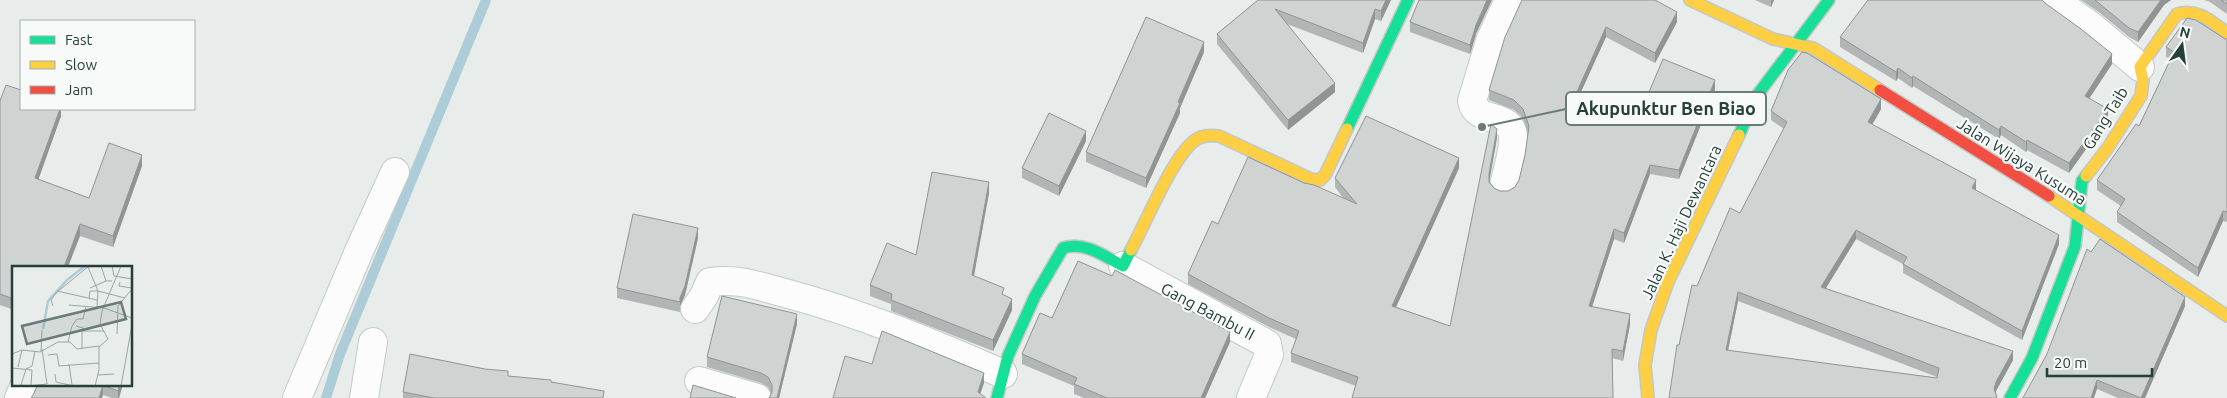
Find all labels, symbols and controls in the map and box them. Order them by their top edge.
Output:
legend [20,20,195,110]
north arrow [2157,20,2207,70]
text: N [2178,23,2192,41]
text: Fast [65,31,93,48]
text: Slow [65,56,98,73]
text: Jam [65,81,93,98]
street label: Gang Taib [2079,83,2131,153]
callout: Akupunktur Ben Biao [1566,92,1766,125]
text: Akupunktur Ben Biao [1576,98,1756,118]
street label: Jalan Wijaya Kusuma [1954,114,2090,208]
street label: Jalan K. Haji Dewantara [1637,142,1725,302]
inset map [12,266,132,386]
street label: Gang Bambu II [1158,279,1258,343]
scale bar [2047,346,2152,378]
text: 20 m [2054,354,2087,371]

